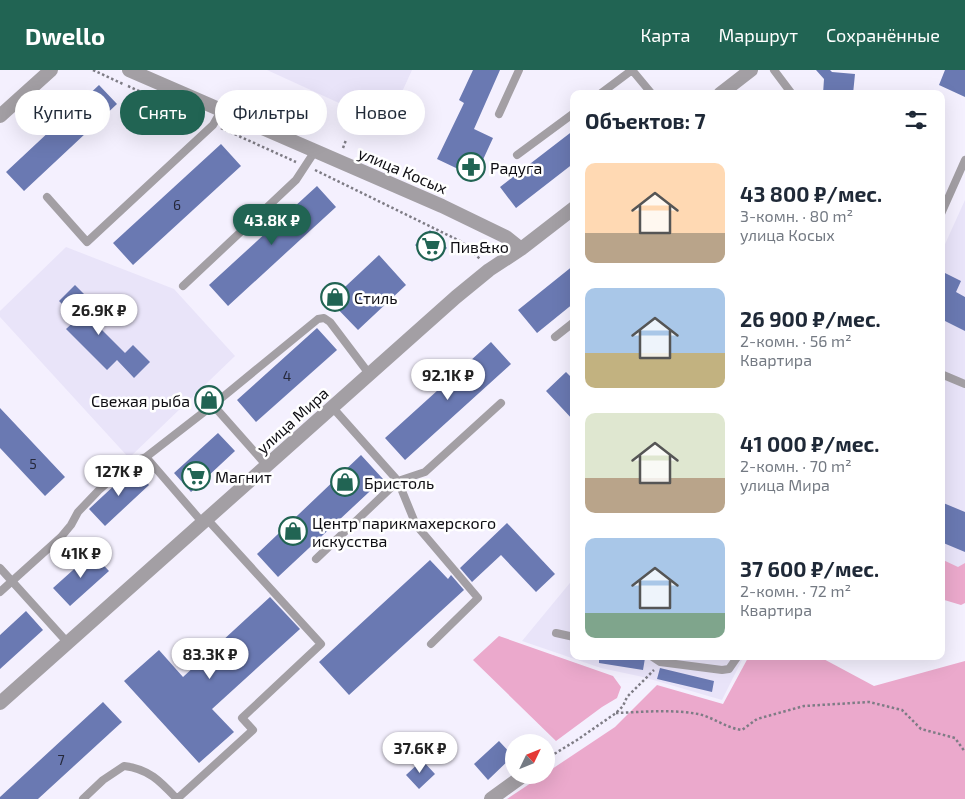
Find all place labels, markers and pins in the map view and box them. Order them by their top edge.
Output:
pharmacy icon: Радуга [456,152,486,182]
place label: Радуга [490,158,542,178]
pin: 43.8K ₽ [226,204,318,246]
supermarket icon: Пив&ко [416,231,446,261]
place label: Пив&ко [450,237,509,256]
shop icon: Стиль [320,282,350,312]
place label: Стиль [354,288,398,307]
pin: 26.9K ₽ [53,294,145,336]
pin: 92.1K ₽ [402,358,494,401]
shop icon: Свежая рыба [194,385,224,415]
place label: Свежая рыба [91,391,190,410]
pin: 127K ₽ [78,454,160,497]
supermarket icon: Магнит [181,461,211,491]
place label: Магнит [215,467,272,486]
shop icon: Бристоль [330,467,360,497]
place label: Бристоль [364,473,434,492]
place label: Центр парикмахерского искусства [312,513,496,551]
shop icon: Центр парикмахерского искусства [278,516,308,546]
pin: 41K ₽ [46,536,116,579]
pin: 83.3K ₽ [164,638,256,680]
pin: 37.6K ₽ [374,732,466,774]

